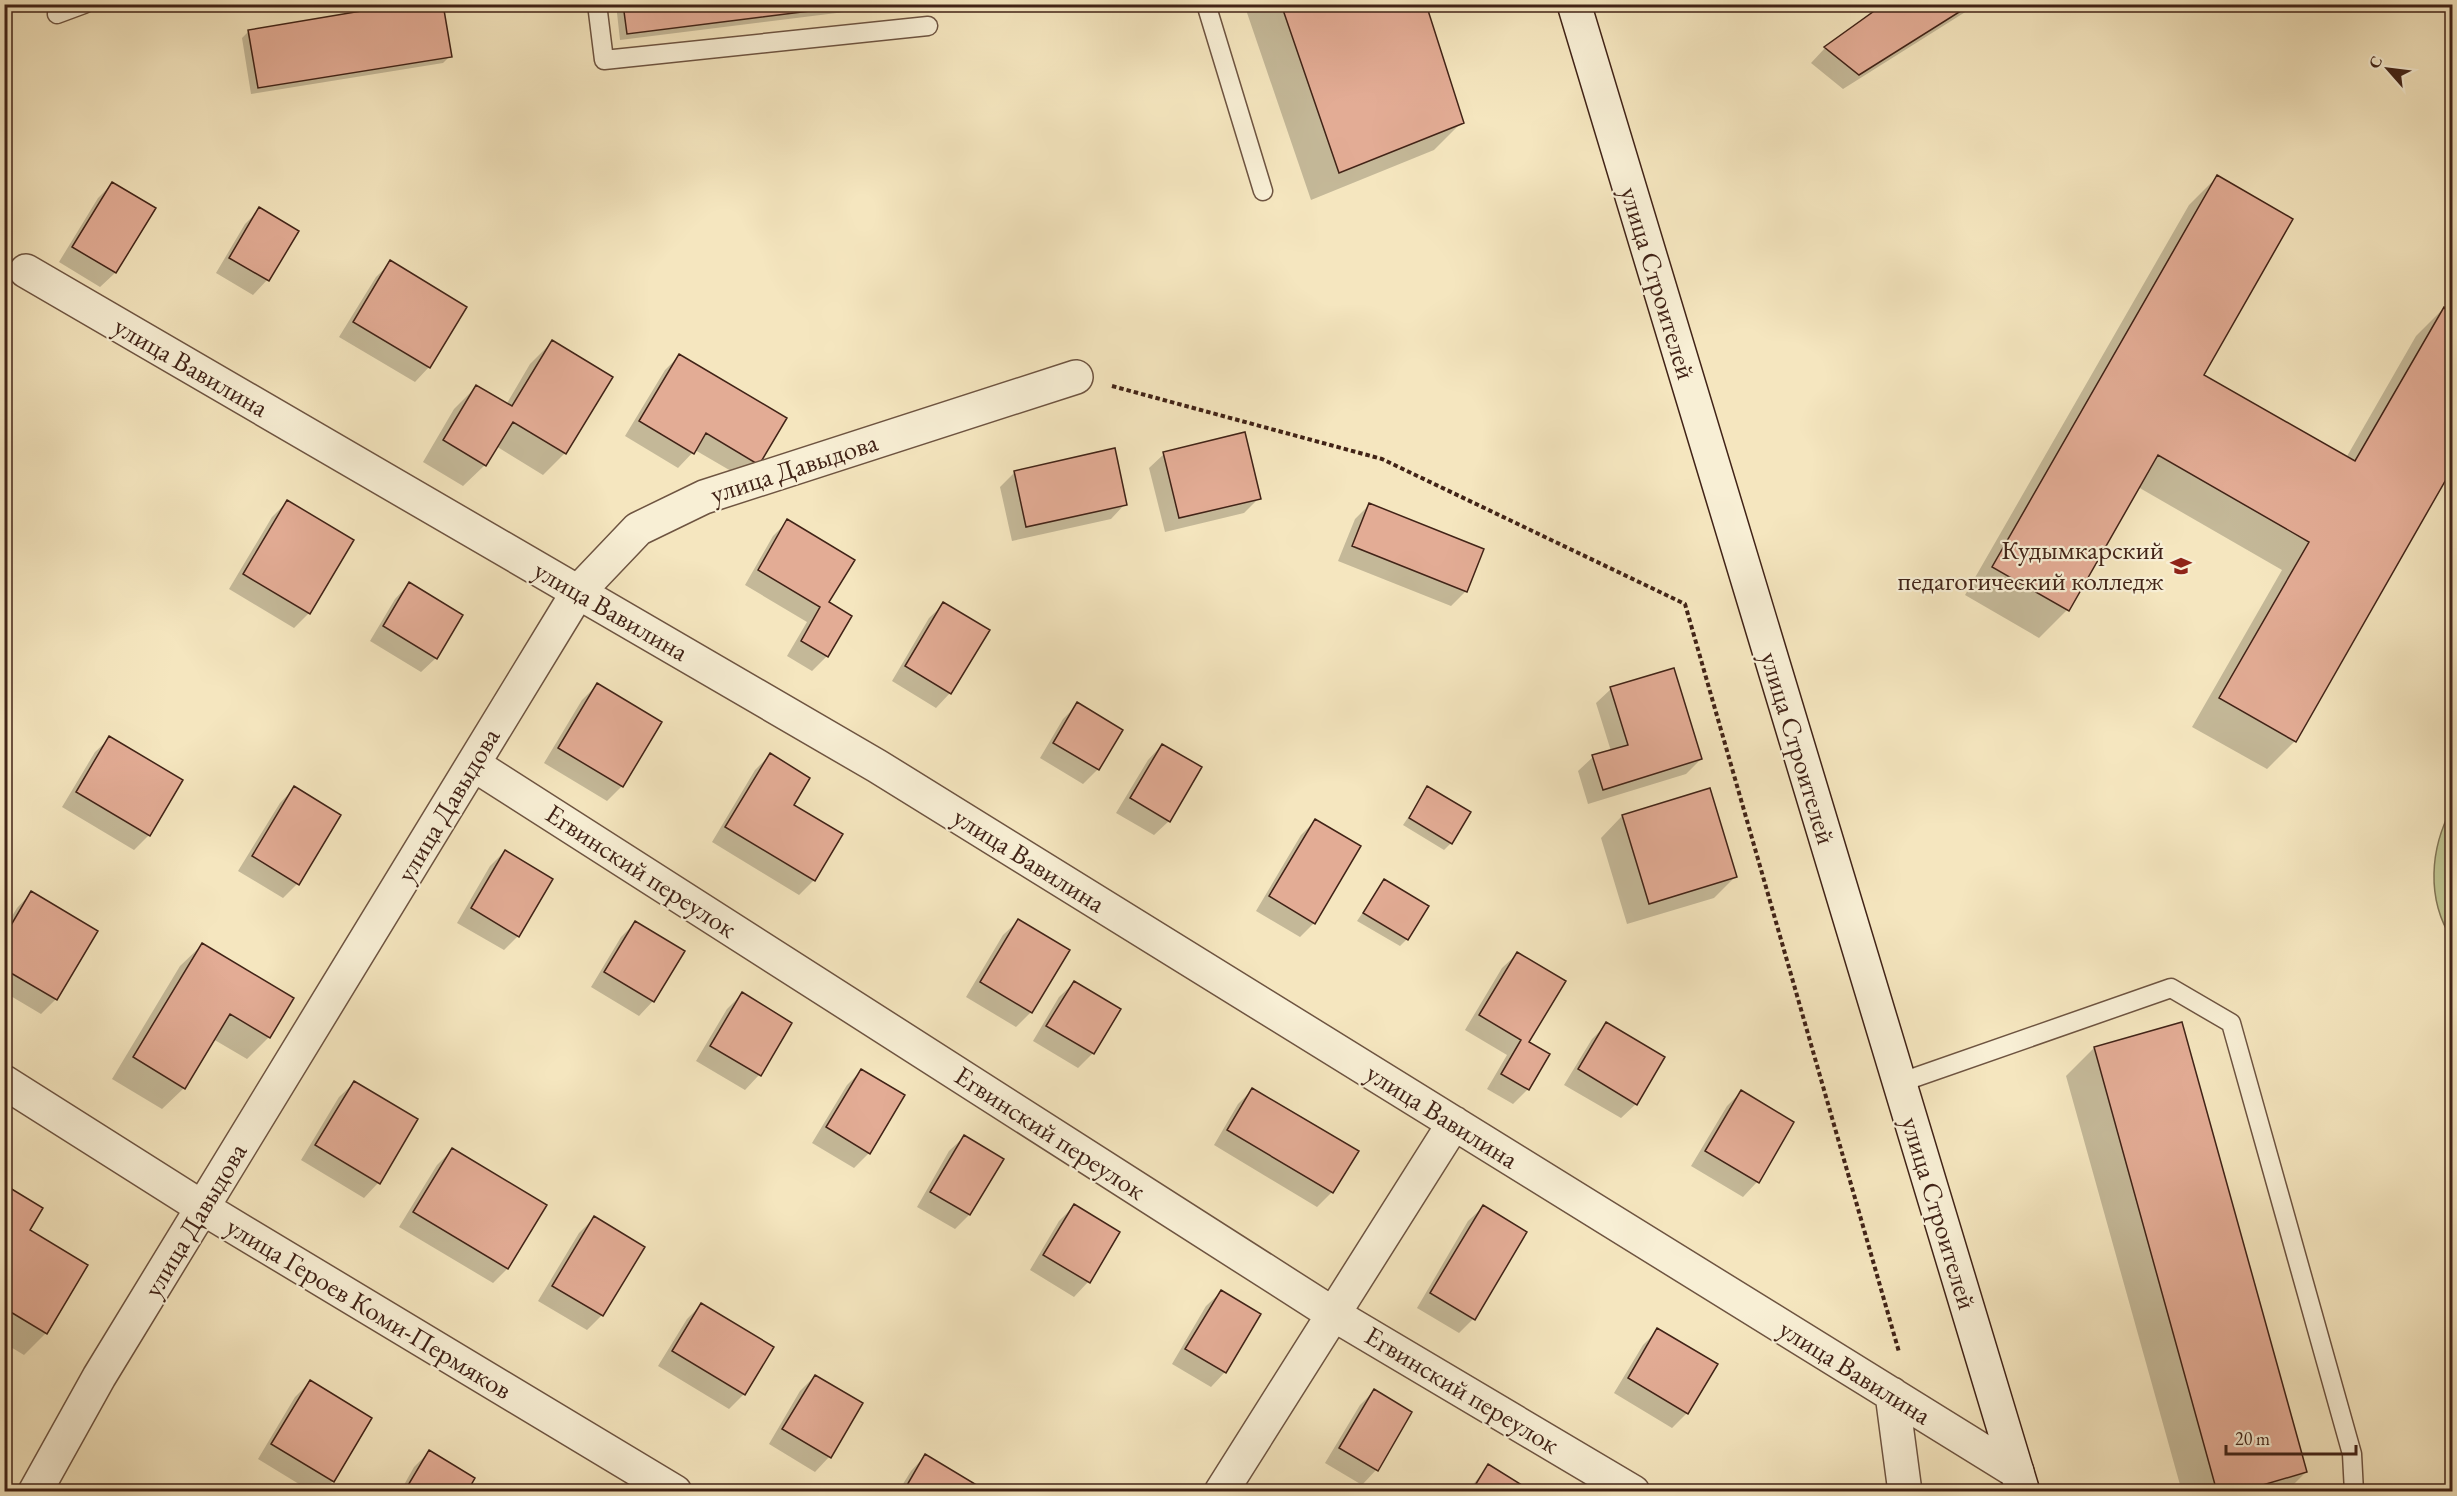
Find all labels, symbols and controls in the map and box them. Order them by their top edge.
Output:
north arrow [2358,39,2418,99]
text: С [2363,52,2387,72]
street label: улица Строителей [1613,182,1704,383]
street label: улица Вавилина [108,308,275,425]
street label: улица Давыдова [706,424,882,511]
place label: Кудымкарский педагогический колледж [1898,532,2164,598]
street label: улица Вавилина [528,552,695,669]
school or university icon: Кудымкарский педагогический колледж [2169,554,2193,578]
street label: улица Строителей [1753,647,1844,848]
street label: улица Давыдова [388,721,508,888]
street label: Егвинский переулок [539,796,744,945]
street label: улица Вавилина [947,799,1112,920]
street label: улица Вавилина [1360,1055,1525,1176]
street label: Егвинский переулок [948,1058,1153,1207]
street label: улица Строителей [1894,1112,1985,1313]
street label: улица Давыдова [135,1136,255,1303]
street label: улица Героев Коми-Пермяков [220,1208,518,1407]
street label: улица Вавилина [1773,1311,1938,1432]
street label: Егвинский переулок [1359,1318,1566,1462]
scale bar [2226,1418,2356,1456]
text: 20 m [2235,1427,2270,1450]

